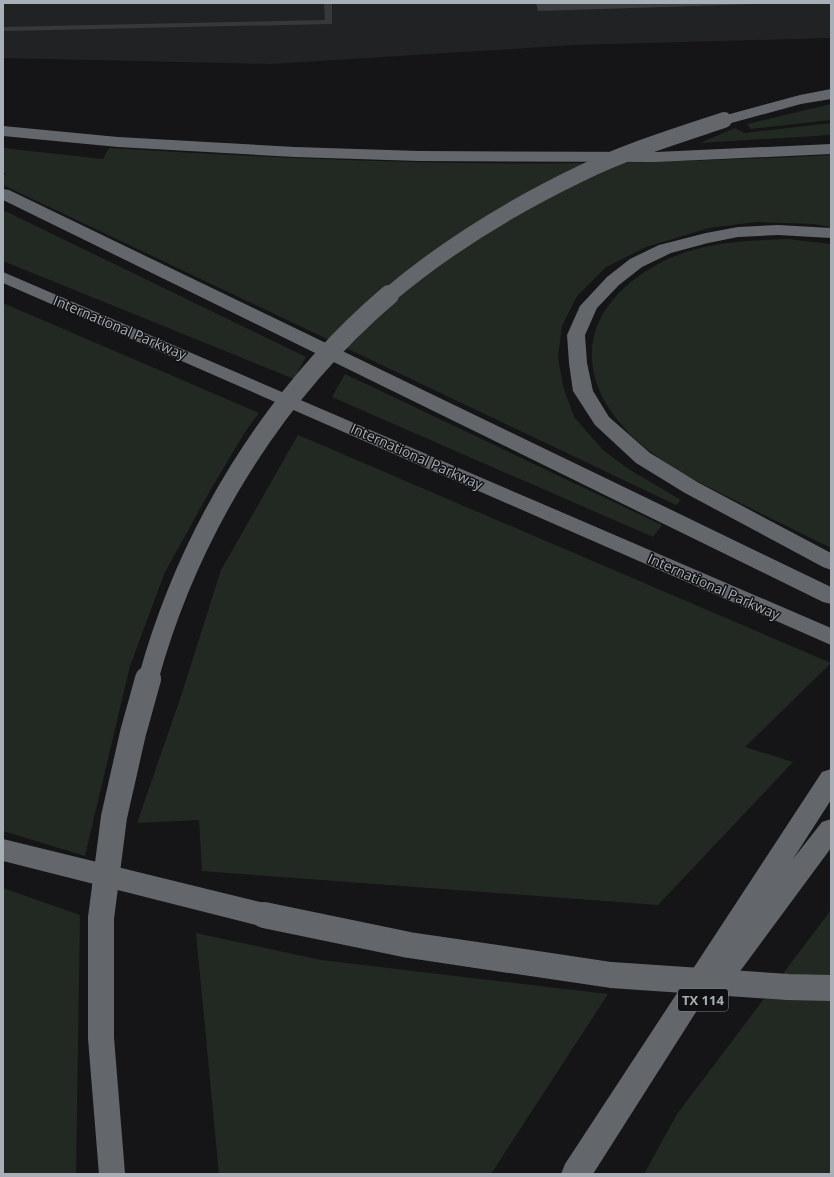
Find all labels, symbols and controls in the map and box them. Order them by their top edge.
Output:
street label: International Parkway [51,290,190,364]
street label: International Parkway [348,418,487,494]
street label: International Parkway [645,548,784,624]
road number: TX 114 [678,989,728,1011]

